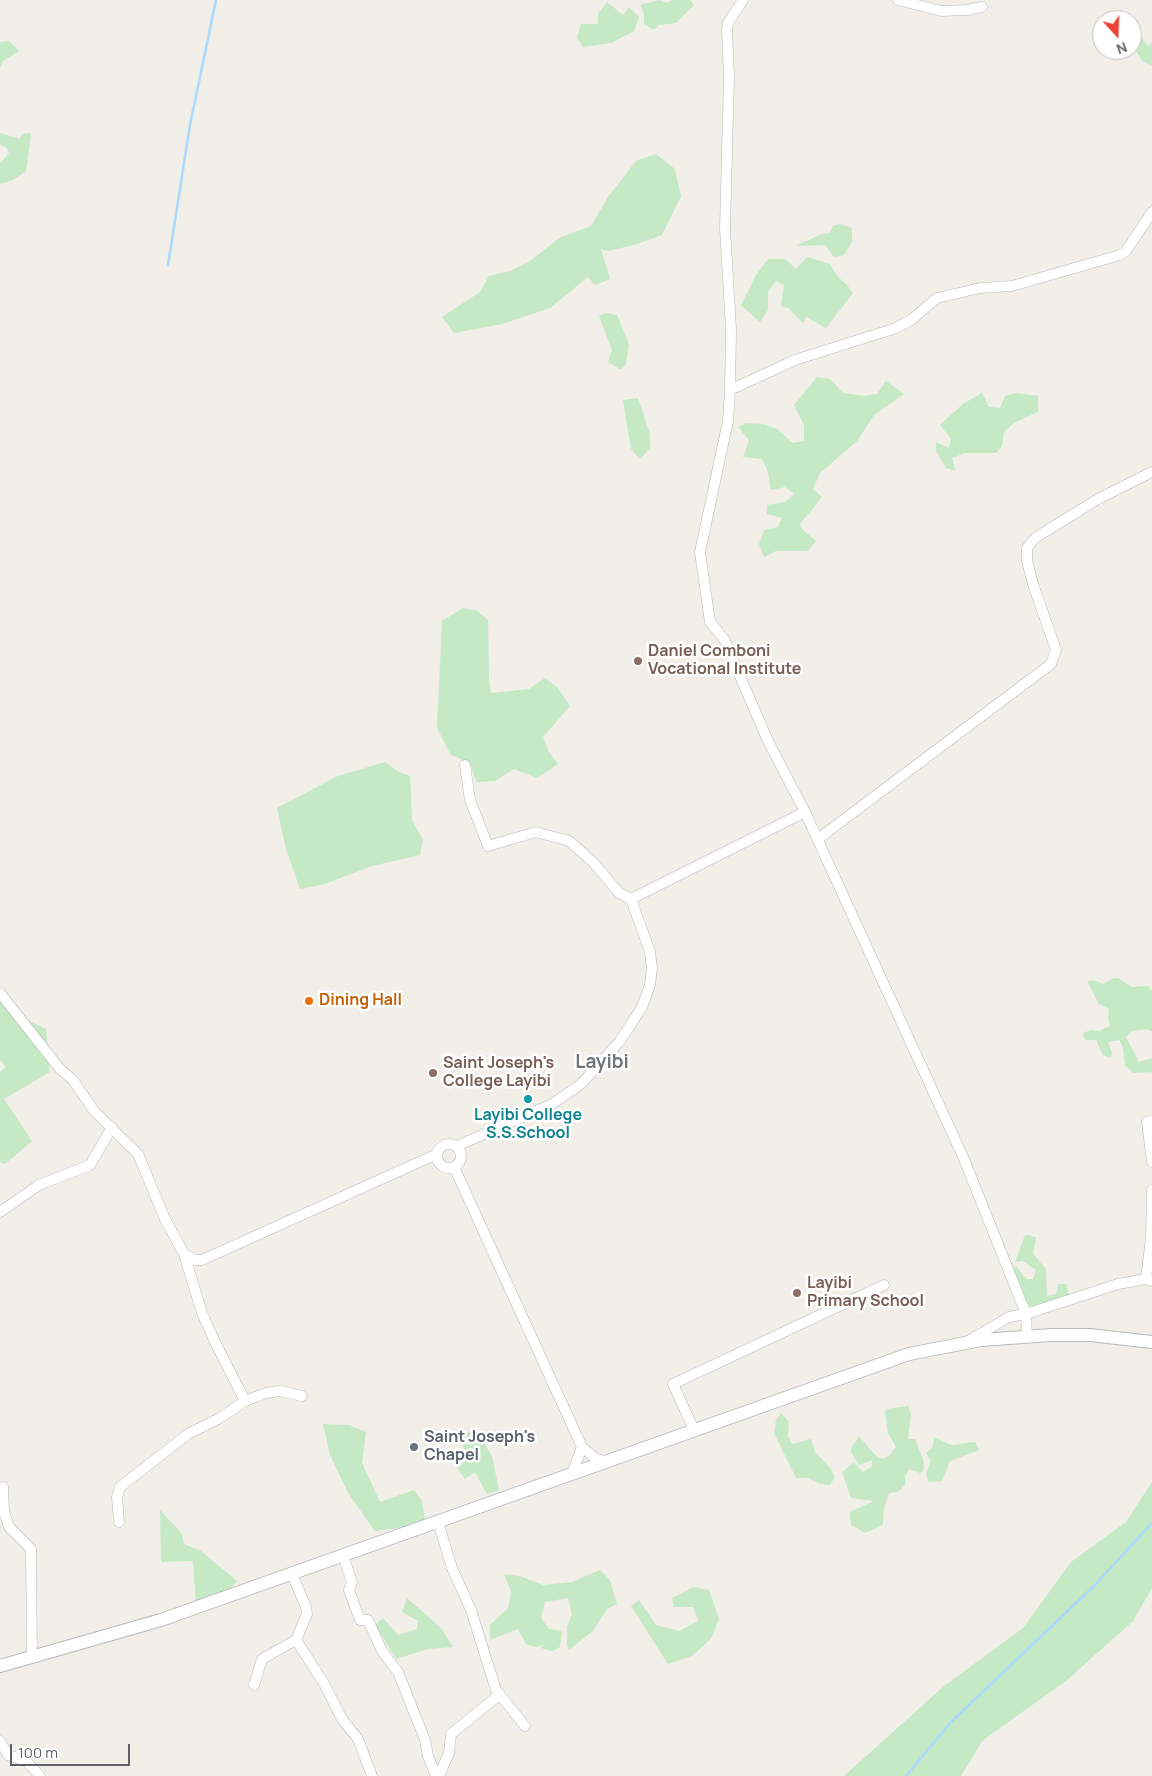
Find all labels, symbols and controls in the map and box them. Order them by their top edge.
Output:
north arrow [1092,10,1142,60]
text: N [1114,38,1130,59]
place label: Daniel Comboni Vocational Institute [648,642,801,680]
marker: Daniel Comboni Vocational Institute [632,655,644,667]
place label: Dining Hall [319,991,402,1011]
marker: Dining Hall [303,995,315,1007]
district label: Layibi [575,1052,629,1074]
place label: Saint Joseph's College Layibi [443,1054,554,1092]
marker: Saint Joseph's College Layibi [427,1067,439,1079]
marker: Layibi College S.S.School [522,1093,534,1105]
place label: Layibi College S.S.School [474,1106,582,1144]
place label: Layibi Primary School [807,1274,924,1312]
marker: Layibi Primary School [791,1287,803,1299]
place label: Saint Joseph's Chapel [424,1428,535,1466]
marker: Saint Joseph's Chapel [408,1441,420,1453]
scale bar [12,1734,132,1766]
text: 100 m [18,1742,58,1763]

